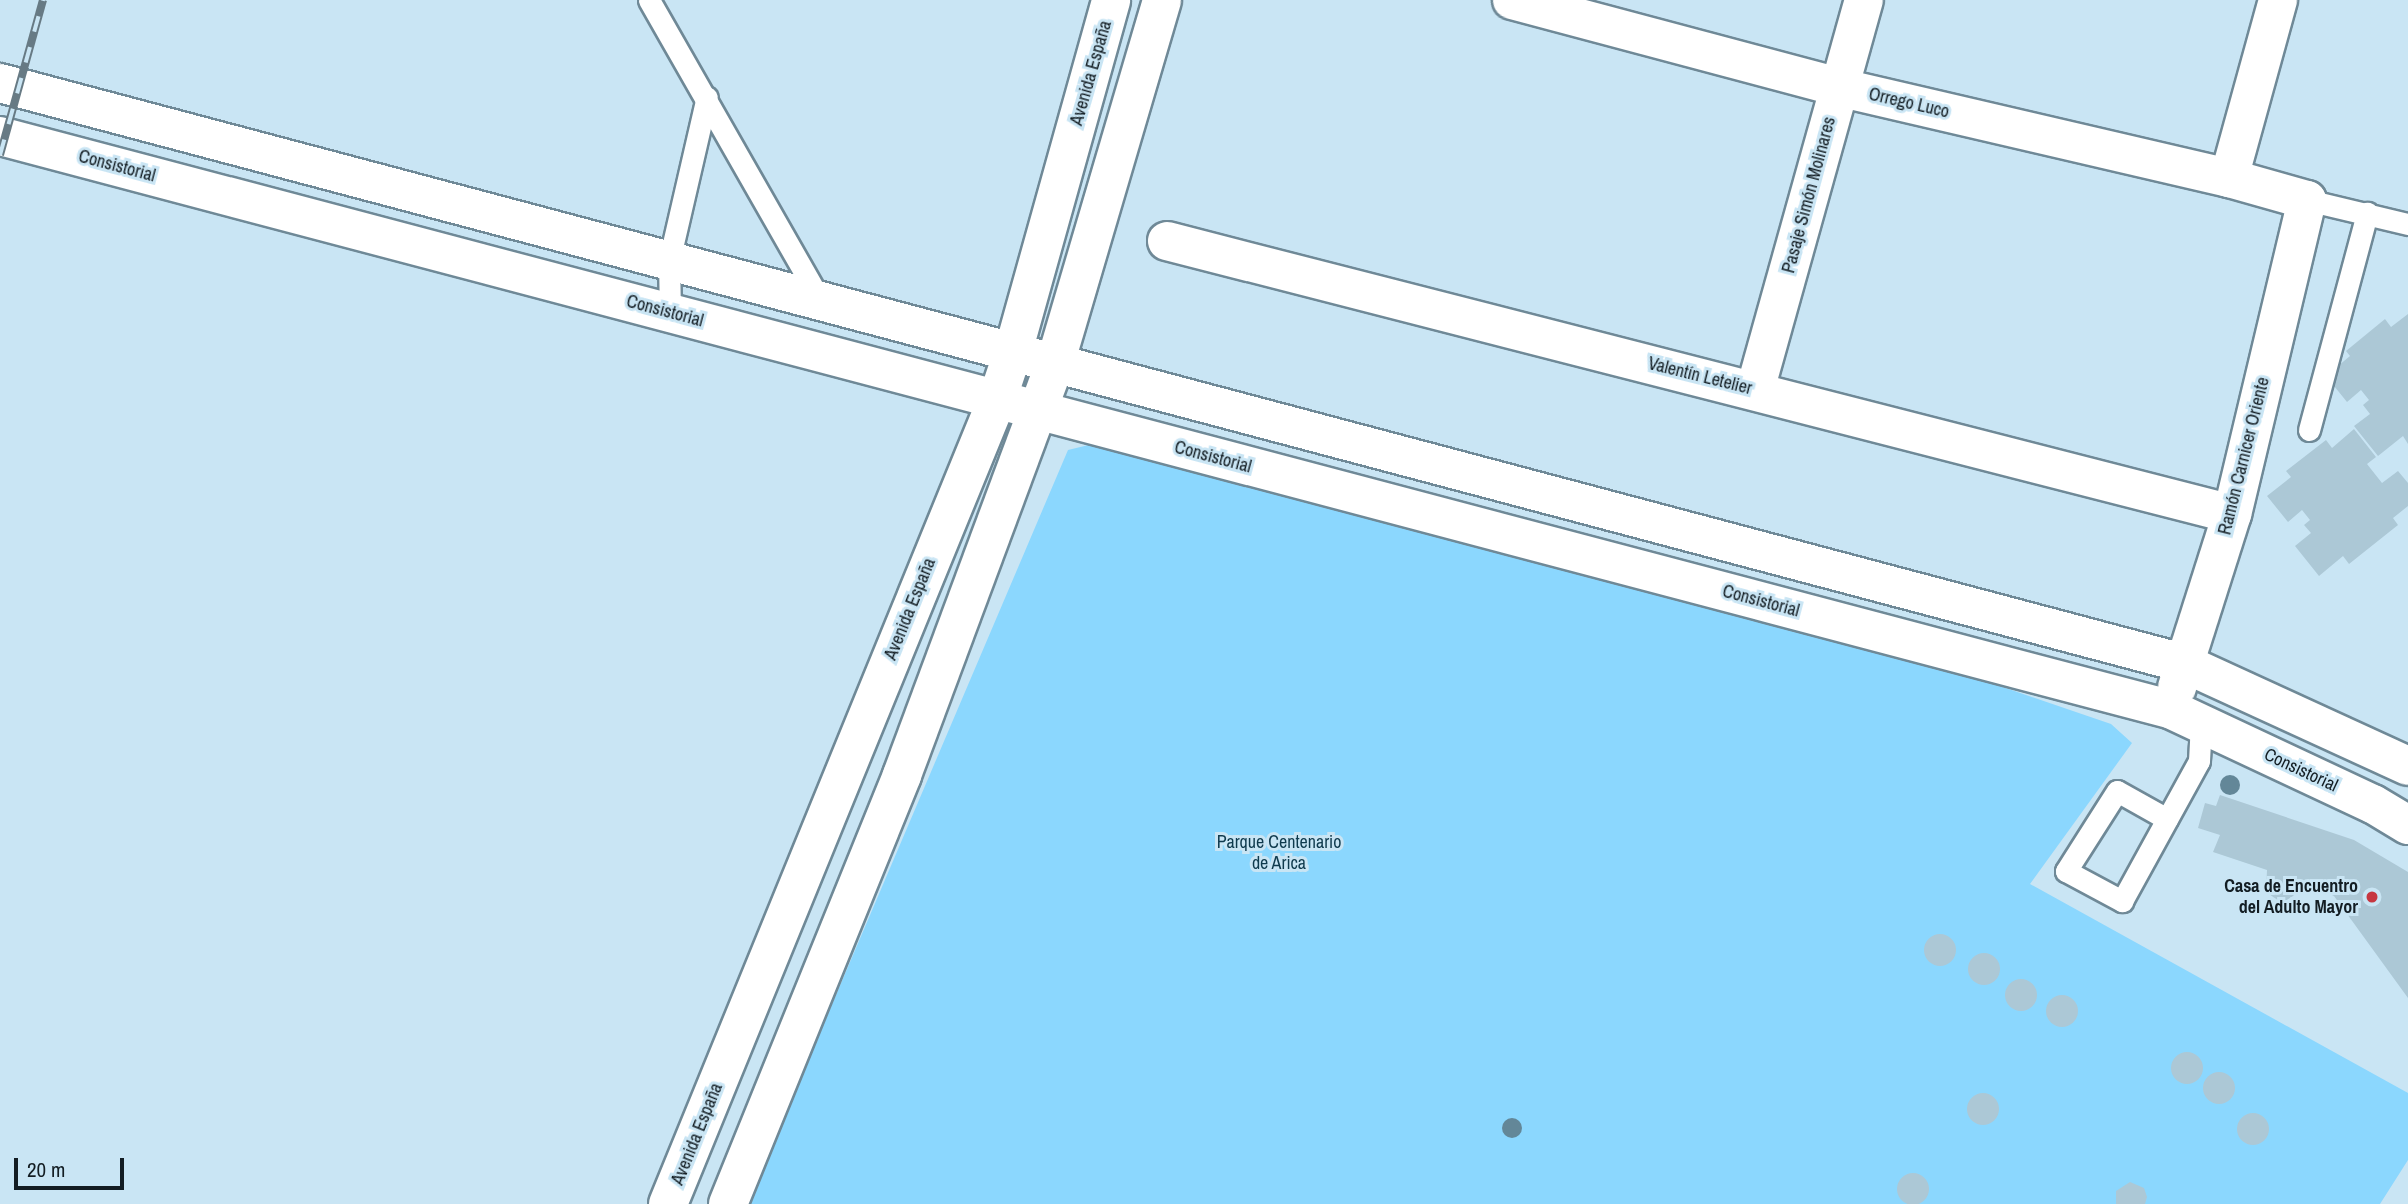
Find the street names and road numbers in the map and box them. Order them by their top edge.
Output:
street label: Avenida España [1066,18,1116,128]
street label: Orrego Luco [1867,83,1951,123]
street label: Pasaje Simón Molinares [1778,115,1840,275]
street label: Consistorial [76,145,158,187]
street label: Consistorial [624,290,706,332]
street label: Valentín Letelier [1646,353,1754,399]
street label: Ramón Carnicer Oriente [2214,375,2274,537]
street label: Consistorial [1172,436,1254,478]
street label: Avenida España [880,555,940,663]
street label: Consistorial [1720,580,1802,622]
street label: Consistorial [2261,744,2341,796]
street label: Avenida España [667,1080,727,1188]

